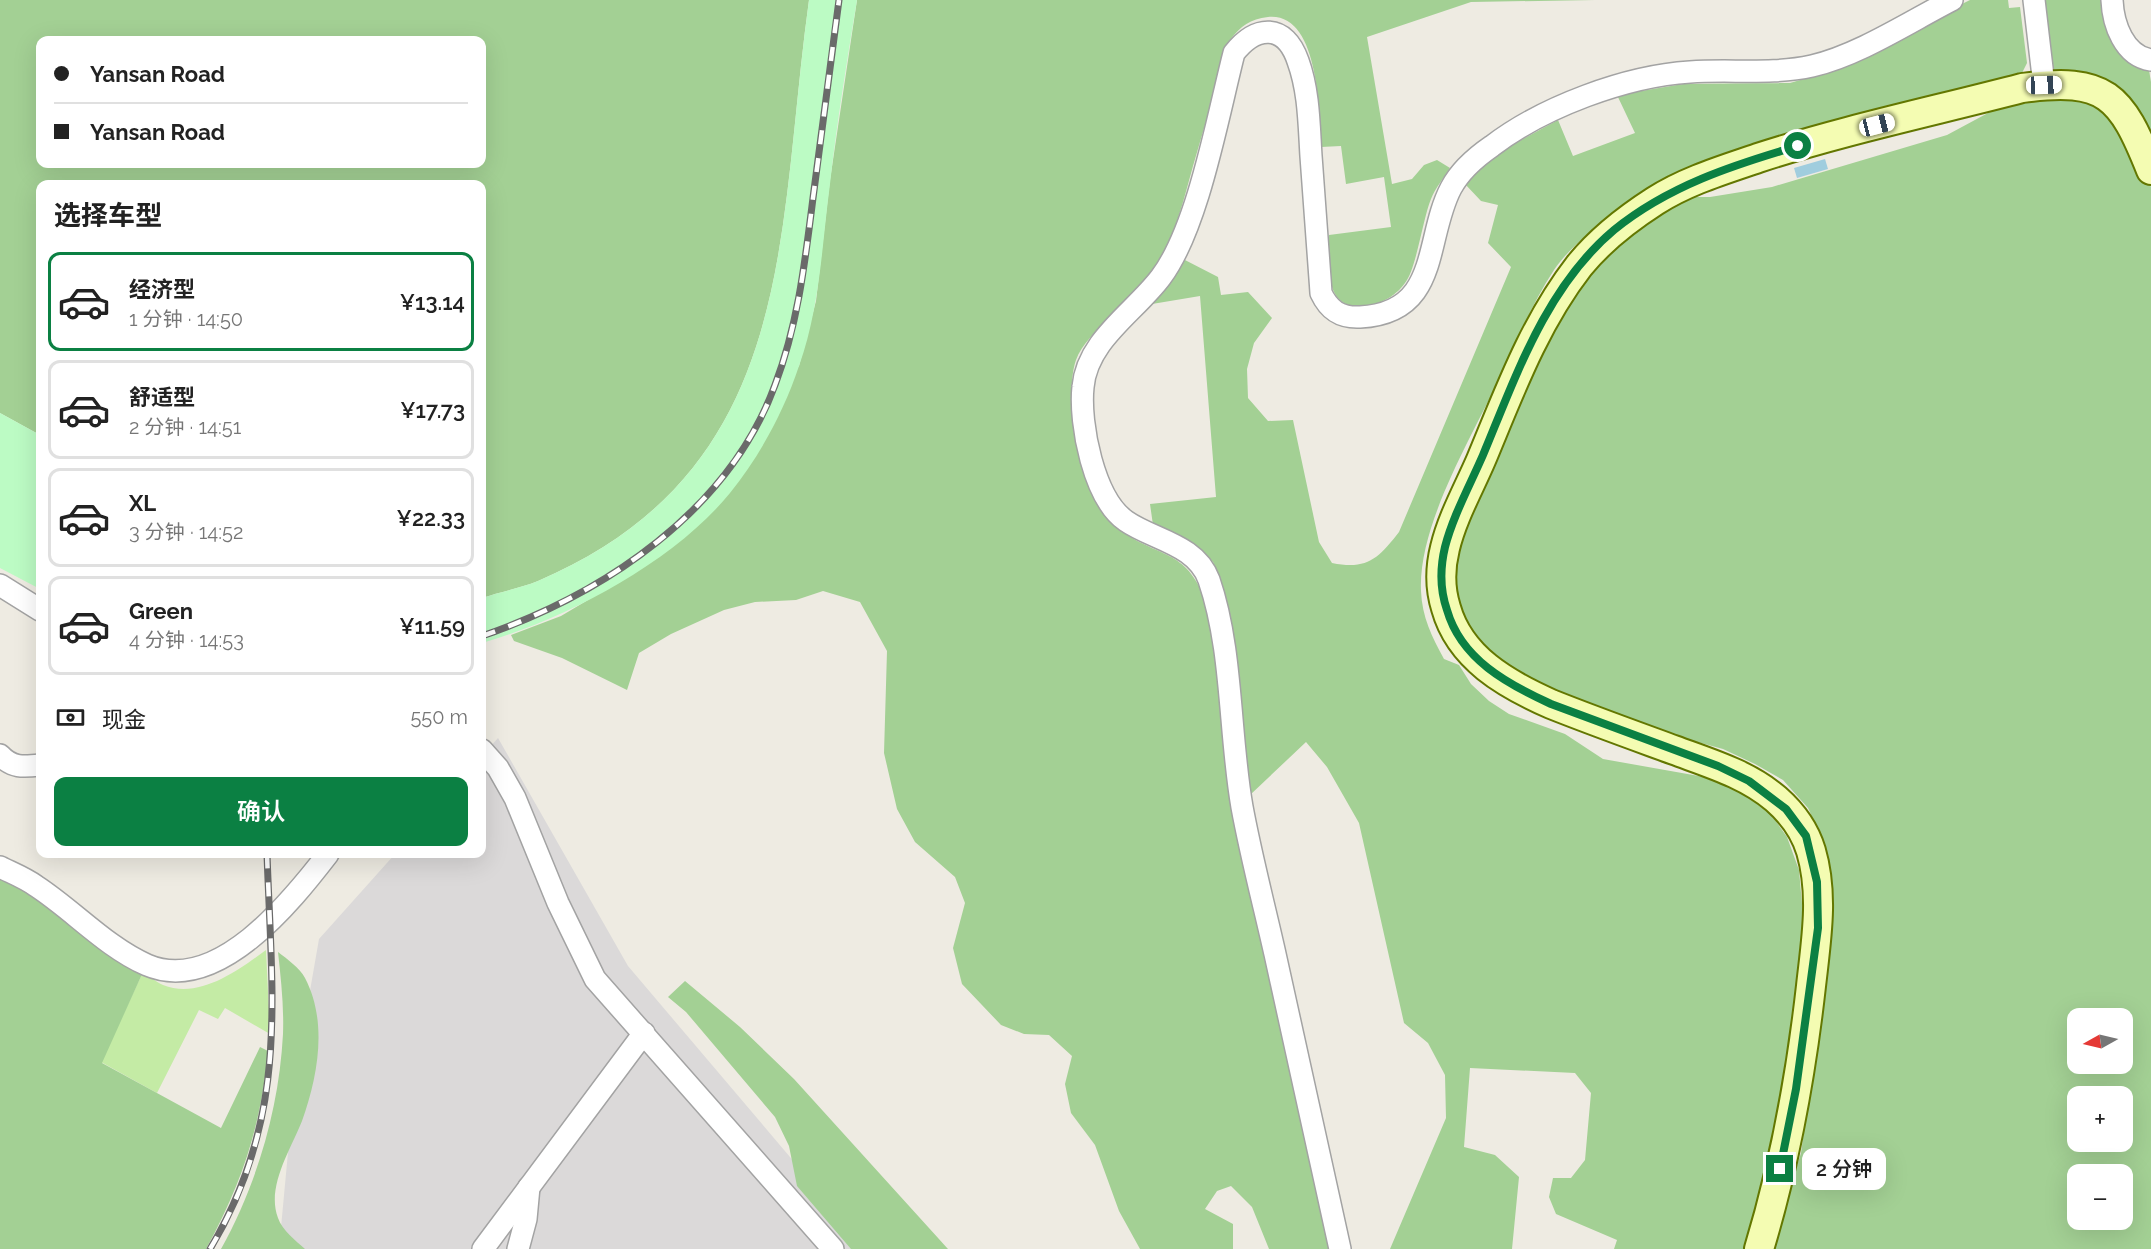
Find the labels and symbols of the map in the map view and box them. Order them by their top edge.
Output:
car [2026,75,2062,95]
car [1857,112,1897,138]
route start [1784,132,1811,159]
north arrow [2067,1008,2133,1074]
callout: 2 分钟 [1801,1148,1885,1190]
route end [1766,1155,1793,1182]

